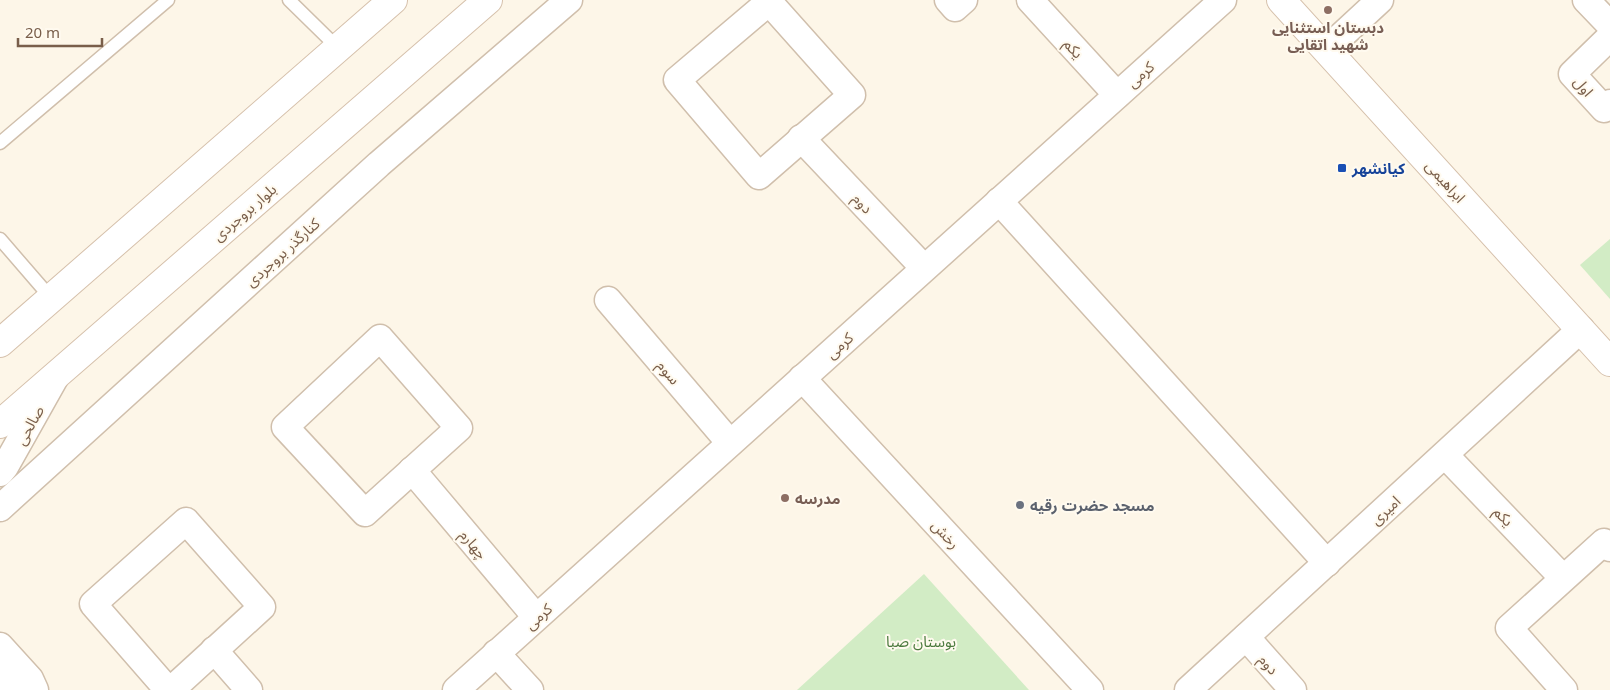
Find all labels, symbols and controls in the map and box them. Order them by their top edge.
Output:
marker: دبستان استثنایی شهید اتقایی [1322,4,1334,16]
scale bar [18,15,101,47]
place label: دبستان استثنایی شهید اتقایی [1272,17,1384,54]
text: 20 m [25,22,60,42]
street label: یکم [1058,34,1088,64]
street label: کرمی [1122,56,1159,92]
street label: اول [1570,72,1598,100]
street label: ابراهیمی [1422,155,1470,207]
place label: کیانشهر [1351,158,1405,178]
marker: کیانشهر [1336,162,1348,174]
street label: بلوار بروجردی [208,179,280,245]
street label: دوم [847,188,878,219]
street label: کنارگذر بروجردی [240,213,324,291]
street label: کرمی [821,327,858,363]
street label: سوم [651,356,685,390]
street label: صالحی [10,402,48,448]
place label: مدرسه [795,488,841,508]
street label: امیری [1366,491,1404,529]
marker: مدرسه [779,492,791,504]
place label: مسجد حضرت رقیه [1030,495,1155,515]
marker: مسجد حضرت رقیه [1014,499,1026,511]
street label: یکم [1488,502,1518,532]
street label: رخش [928,515,964,553]
street label: چهارم [454,525,492,564]
street label: کرمی [520,598,557,634]
park label: بوستان صبا [886,631,956,651]
street label: دوم [1253,649,1283,680]

